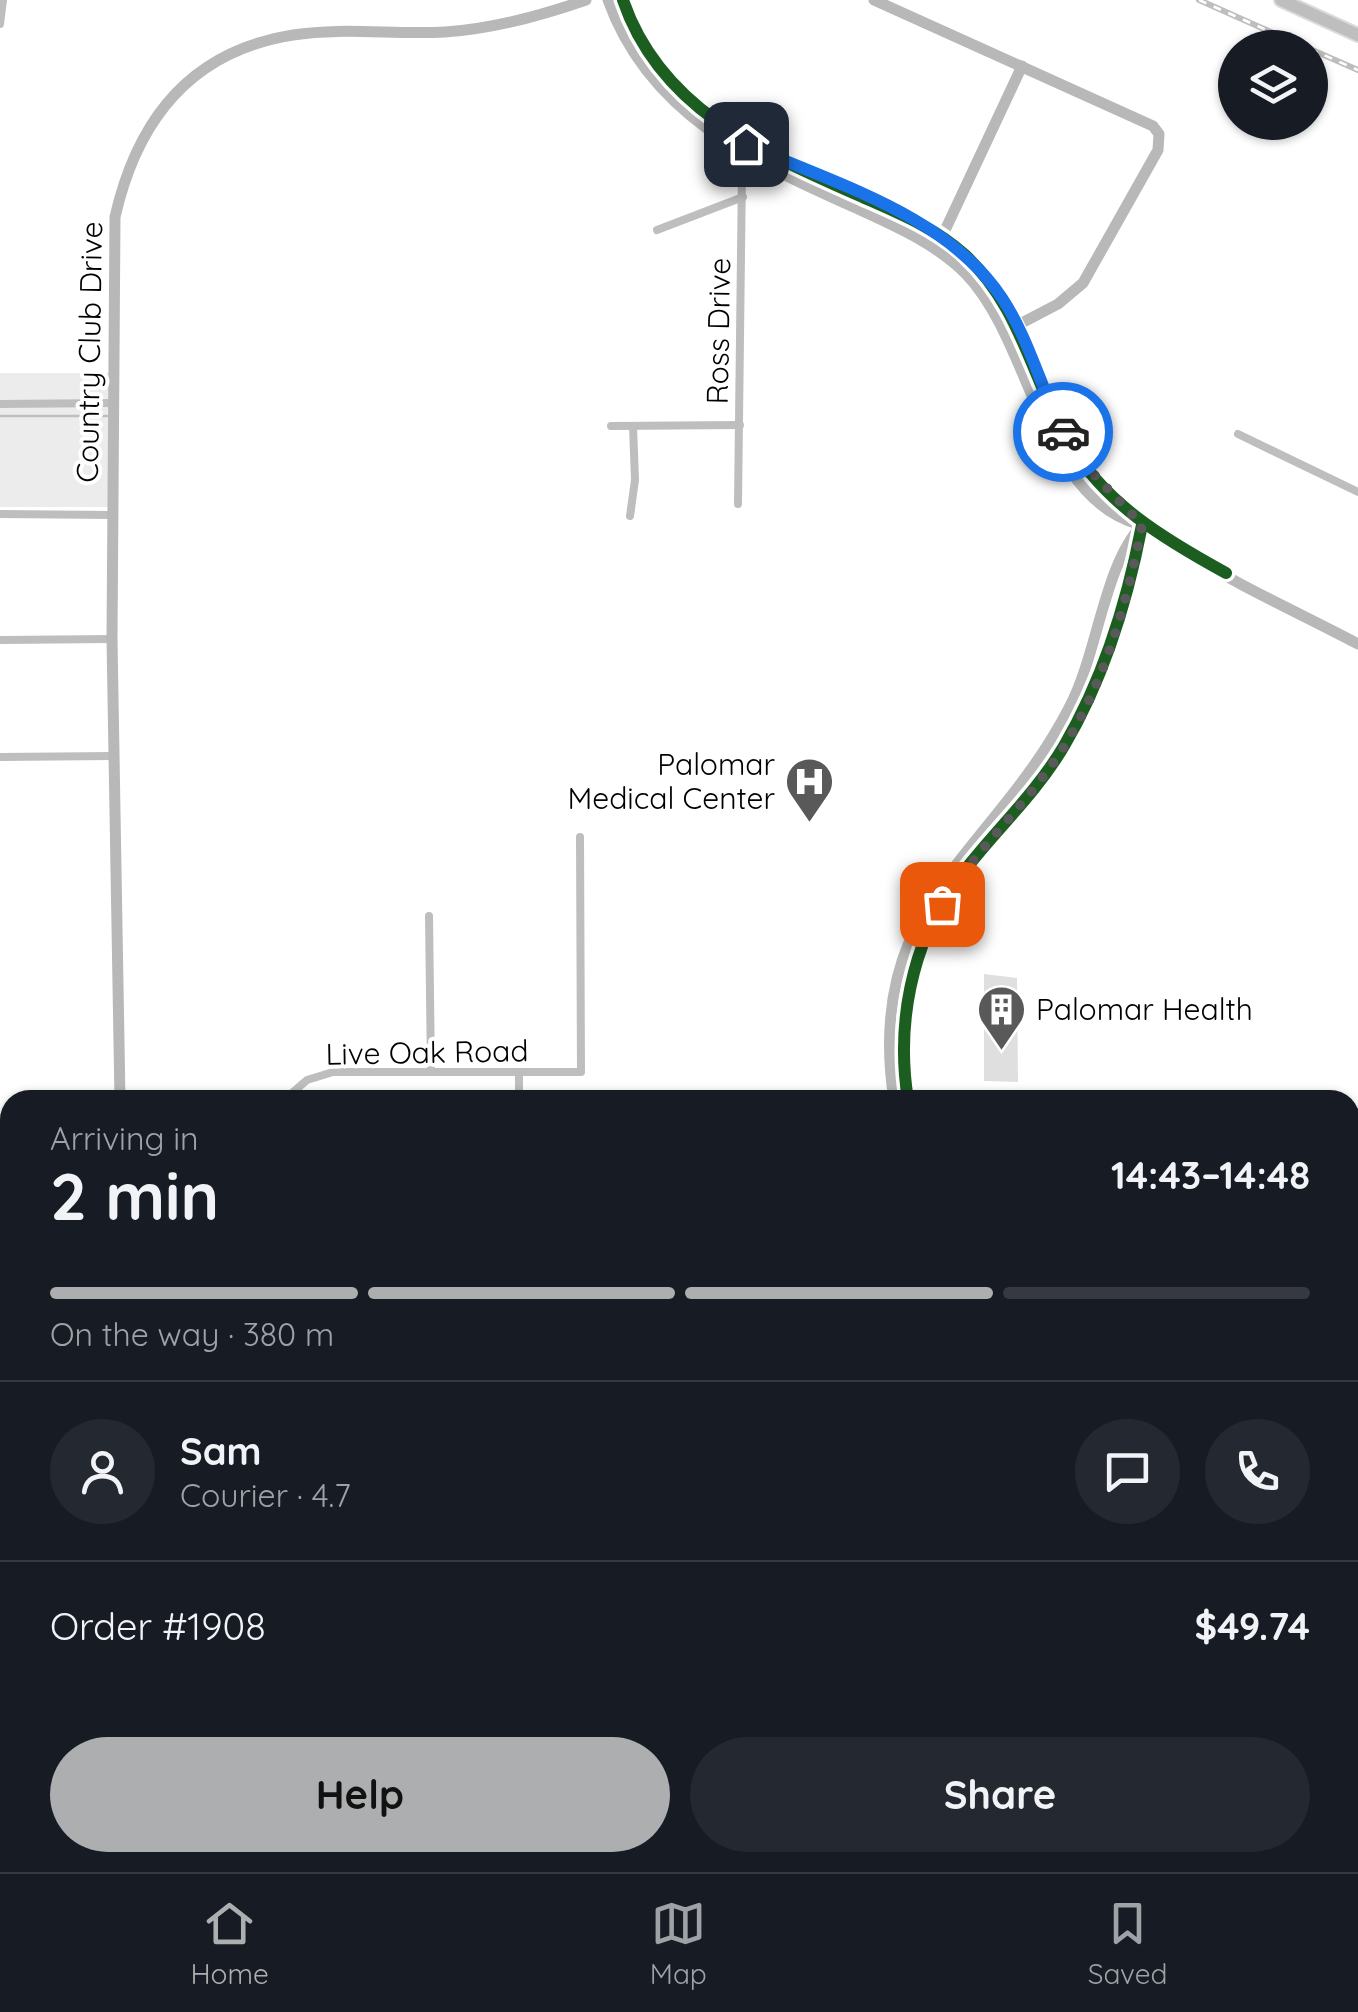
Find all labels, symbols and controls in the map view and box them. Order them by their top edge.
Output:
map controls [1218,30,1328,140]
button: layers [1218,30,1328,140]
pin [704,102,789,187]
icon: home [719,117,774,172]
street label: Country Club Drive [68,221,110,483]
street label: Ross Drive [698,257,738,405]
courier [1013,382,1113,482]
icon: car [1036,405,1091,460]
place label: Palomar Medical Center [567,745,775,817]
hospital icon: Palomar Medical Center [784,756,836,824]
pin [900,862,985,947]
icon: bag [915,877,970,932]
building icon: Palomar Health [975,984,1027,1052]
place label: Palomar Health [1036,990,1253,1028]
street label: Live Oak Road [325,1031,529,1073]
text: Arriving in [50,1118,199,1158]
text: 14:43–14:48 [1111,1151,1310,1199]
text: 2 min [50,1155,219,1236]
text: On the way · 380 m [50,1314,334,1354]
button: person [50,1419,155,1524]
button: chat [1075,1419,1180,1524]
button: phone [1205,1419,1310,1524]
text: Sam [180,1427,262,1475]
text: Courier · 4.7 [180,1475,351,1515]
text: Order #1908 [50,1602,266,1650]
text: $49.74 [1195,1602,1310,1650]
button: Help [50,1737,670,1852]
button: Share [690,1737,1310,1852]
tab: Home [190,1896,269,1991]
tab: Map [650,1896,707,1991]
tab: Saved [1088,1896,1168,1991]

